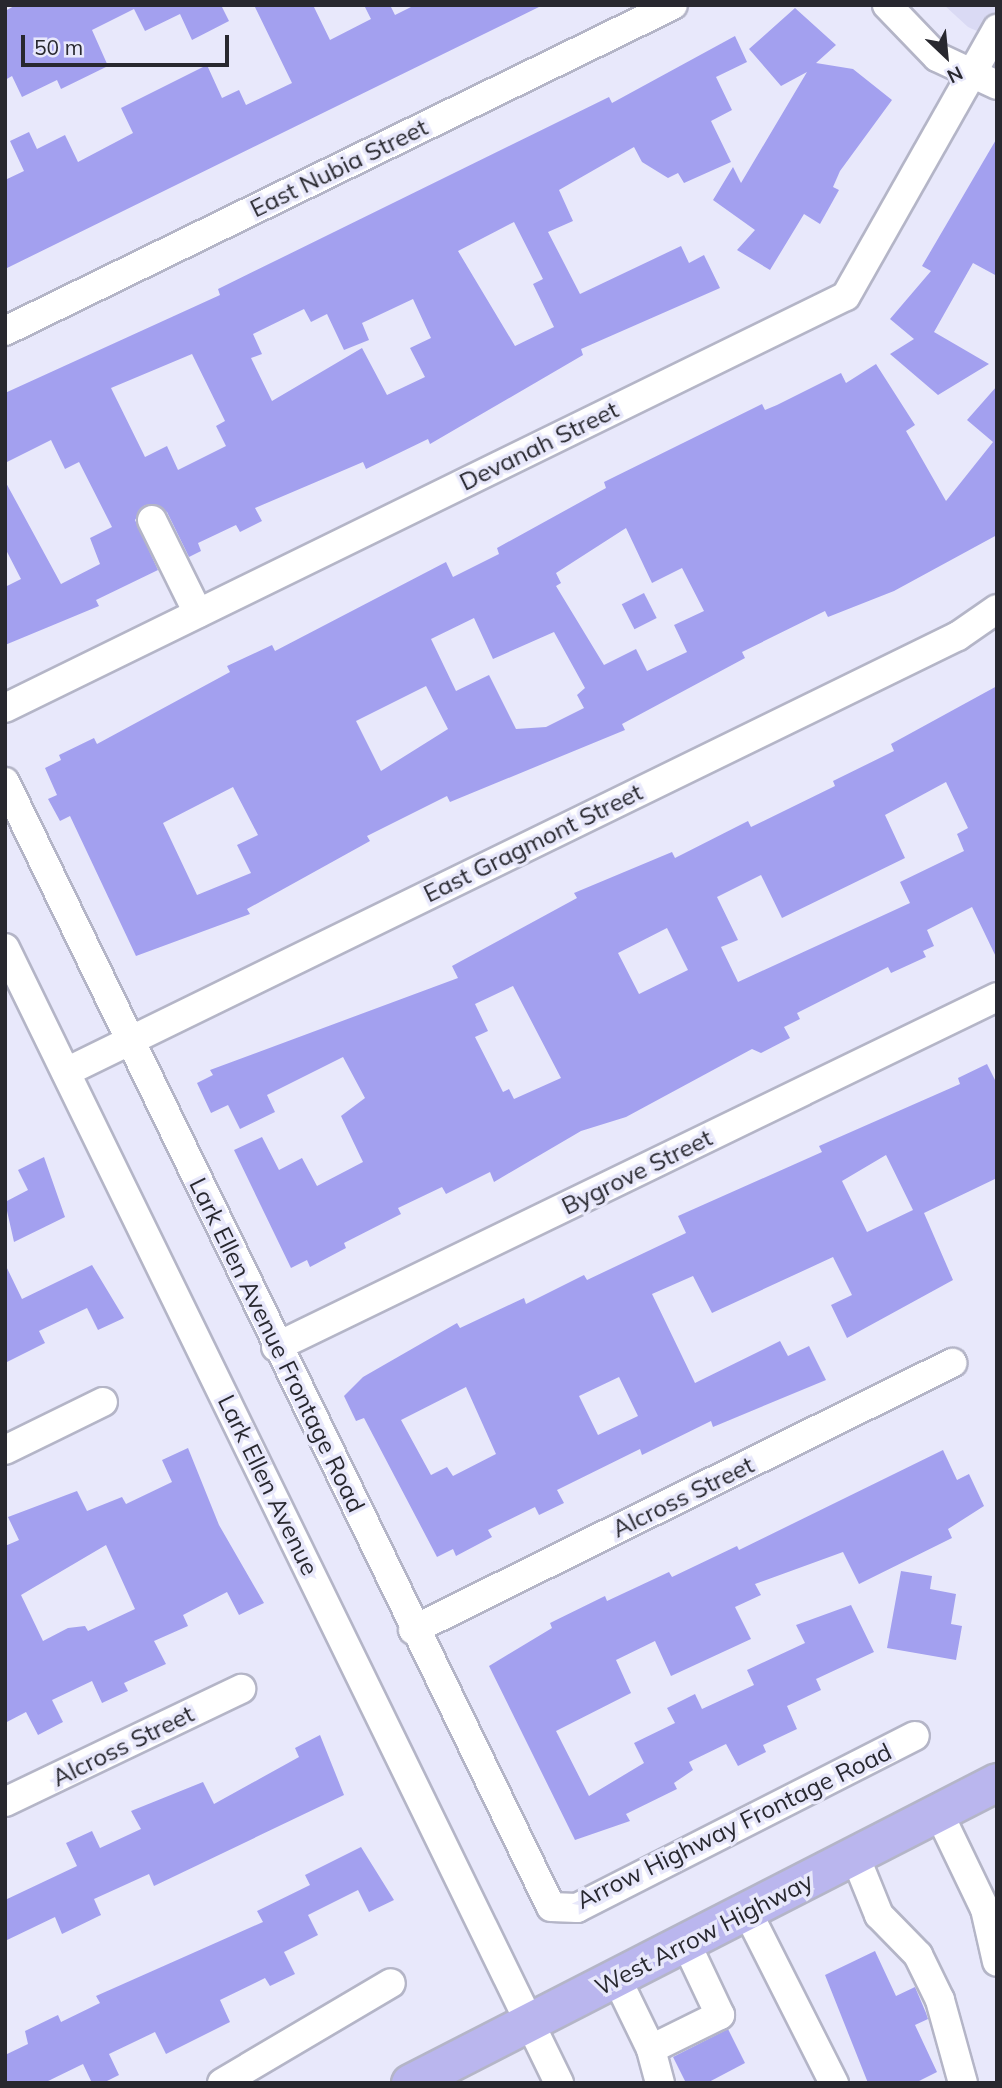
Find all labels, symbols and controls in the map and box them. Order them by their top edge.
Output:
scale bar [24,21,233,65]
north arrow [911,21,981,91]
text: 50 m [34,34,83,60]
text: N [943,61,967,89]
street label: East Nubia Street [246,113,432,223]
street label: Devanah Street [455,395,623,497]
street label: East Gragmont Street [419,778,647,908]
street label: Bygrove Street [557,1123,717,1221]
street label: Lark Ellen Avenue Frontage Road [183,1173,371,1517]
street label: Lark Ellen Avenue [212,1390,324,1580]
street label: Alcross Street [608,1450,758,1544]
street label: Alcross Street [48,1699,198,1793]
street label: Arrow Highway Frontage Road [572,1737,896,1915]
street label: West Arrow Highway [590,1867,818,2001]

